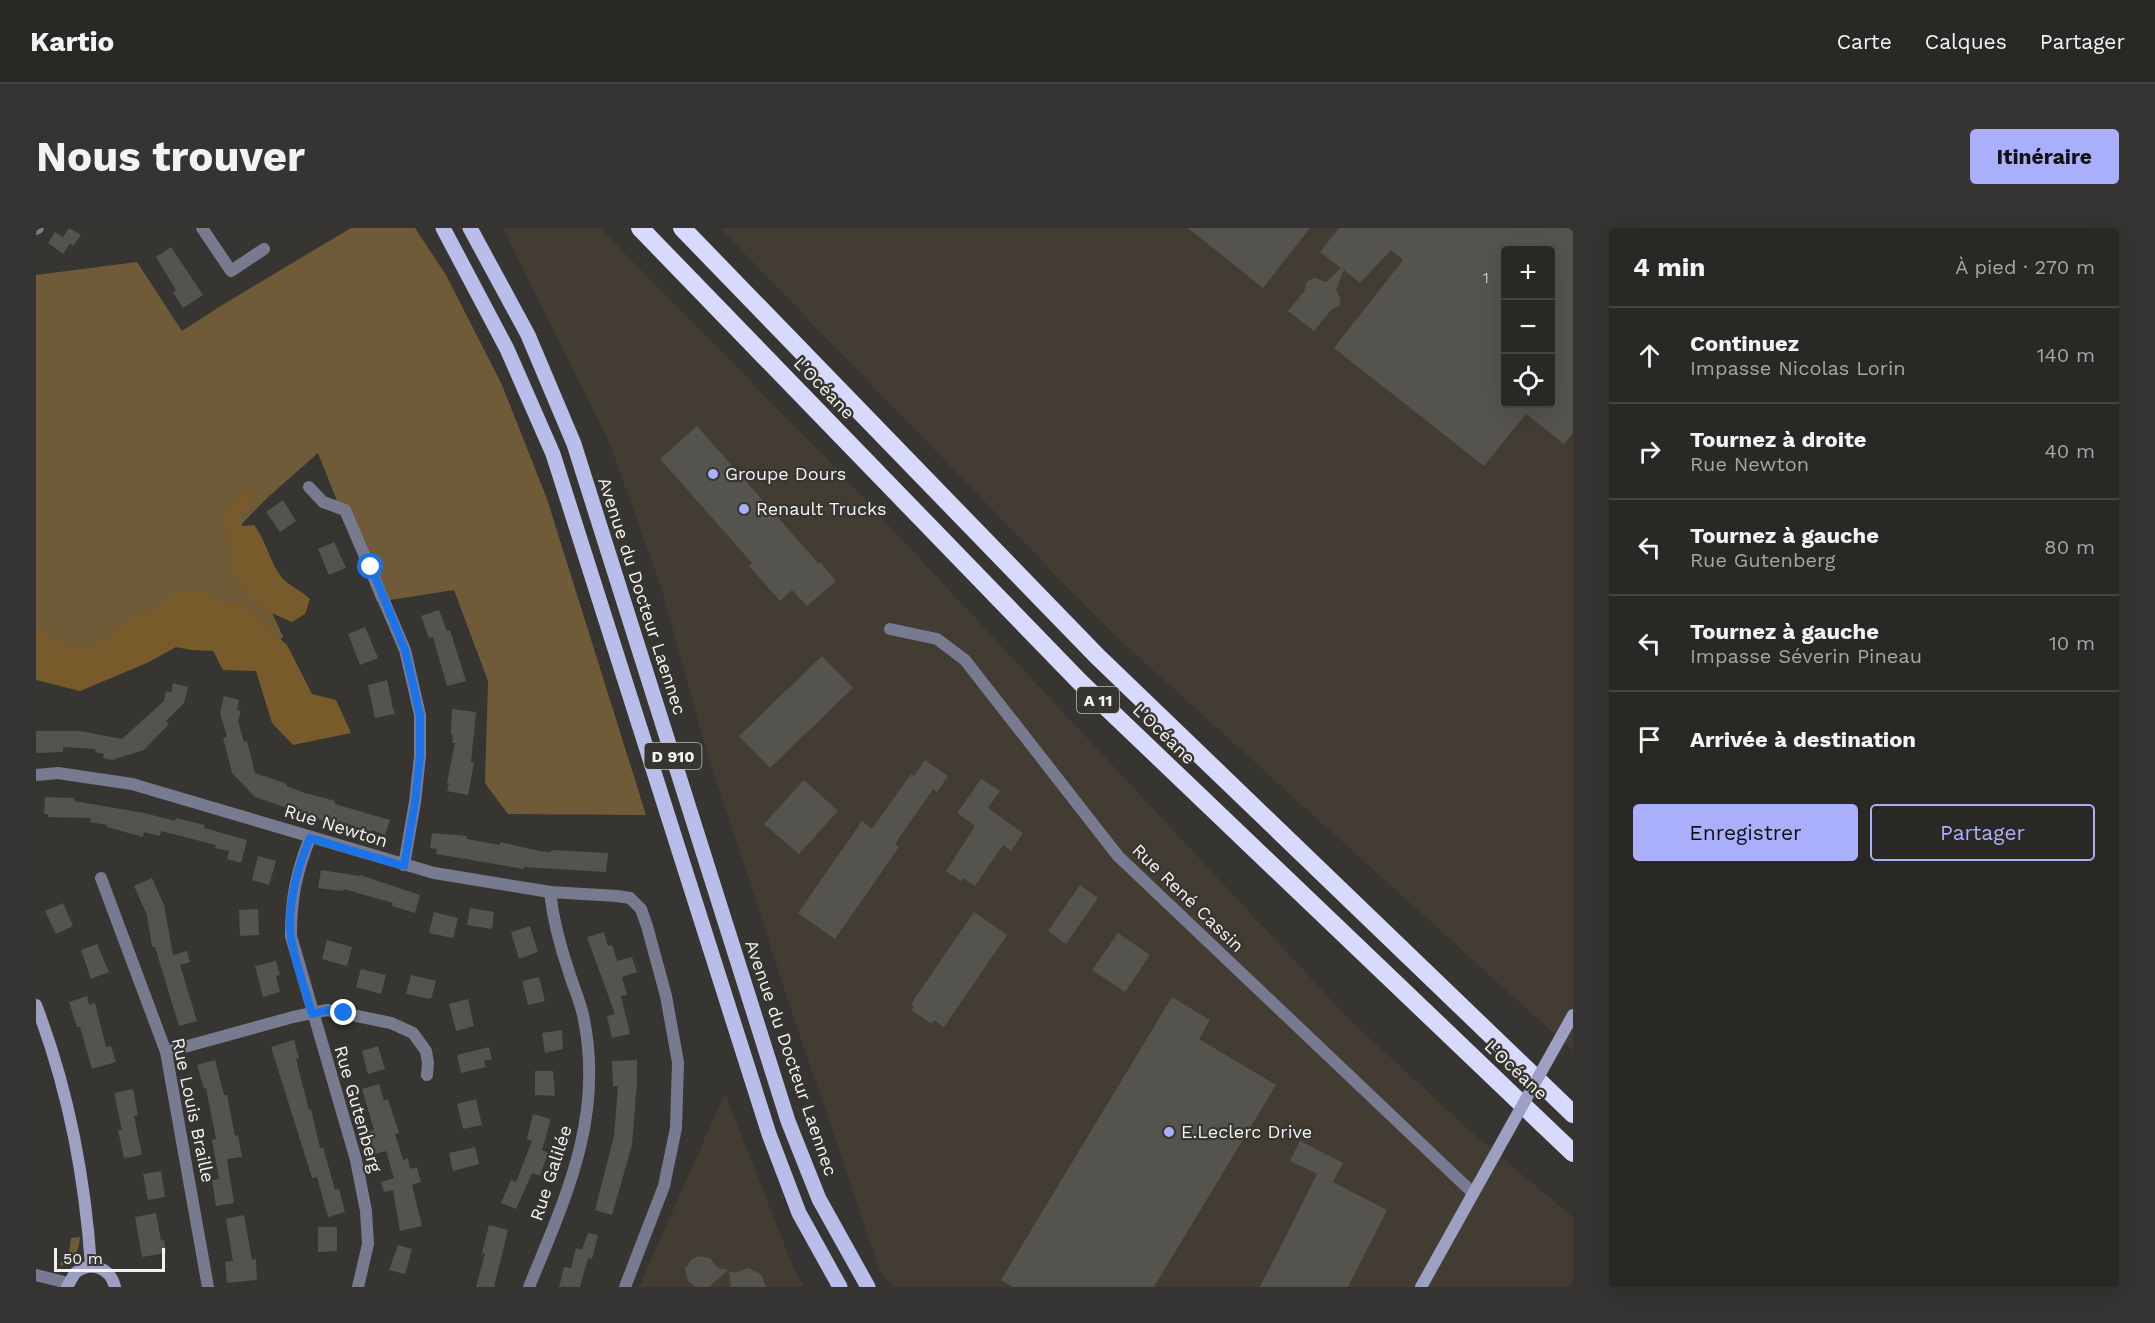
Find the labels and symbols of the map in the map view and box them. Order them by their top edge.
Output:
house number: 1 [1483,269,1489,287]
street label: L’Océane [790,352,859,423]
place label: Groupe Dours [725,463,846,484]
marker: Groupe Dours [706,467,720,481]
street label: Avenue du Docteur Laennec [594,474,691,717]
place label: Renault Trucks [756,498,886,519]
marker: Renault Trucks [737,502,751,516]
route start [357,553,383,579]
road number: A 11 [1077,687,1119,713]
street label: L’Océane [1129,699,1200,768]
road number: D 910 [644,743,702,769]
street label: Rue Newton [282,800,390,851]
street label: Rue René Cassin [1128,839,1248,956]
street label: Avenue du Docteur Laennec [741,937,842,1179]
route end [330,999,356,1025]
street label: L’Océane [1480,1035,1552,1104]
street label: Rue Louis Braille [168,1036,219,1184]
street label: Rue Gutenberg [330,1043,387,1175]
place label: E.Leclerc Drive [1181,1121,1312,1142]
street label: Rue Galilée [525,1122,576,1223]
marker: E.Leclerc Drive [1162,1125,1176,1139]
scale bar [54,1245,165,1272]

